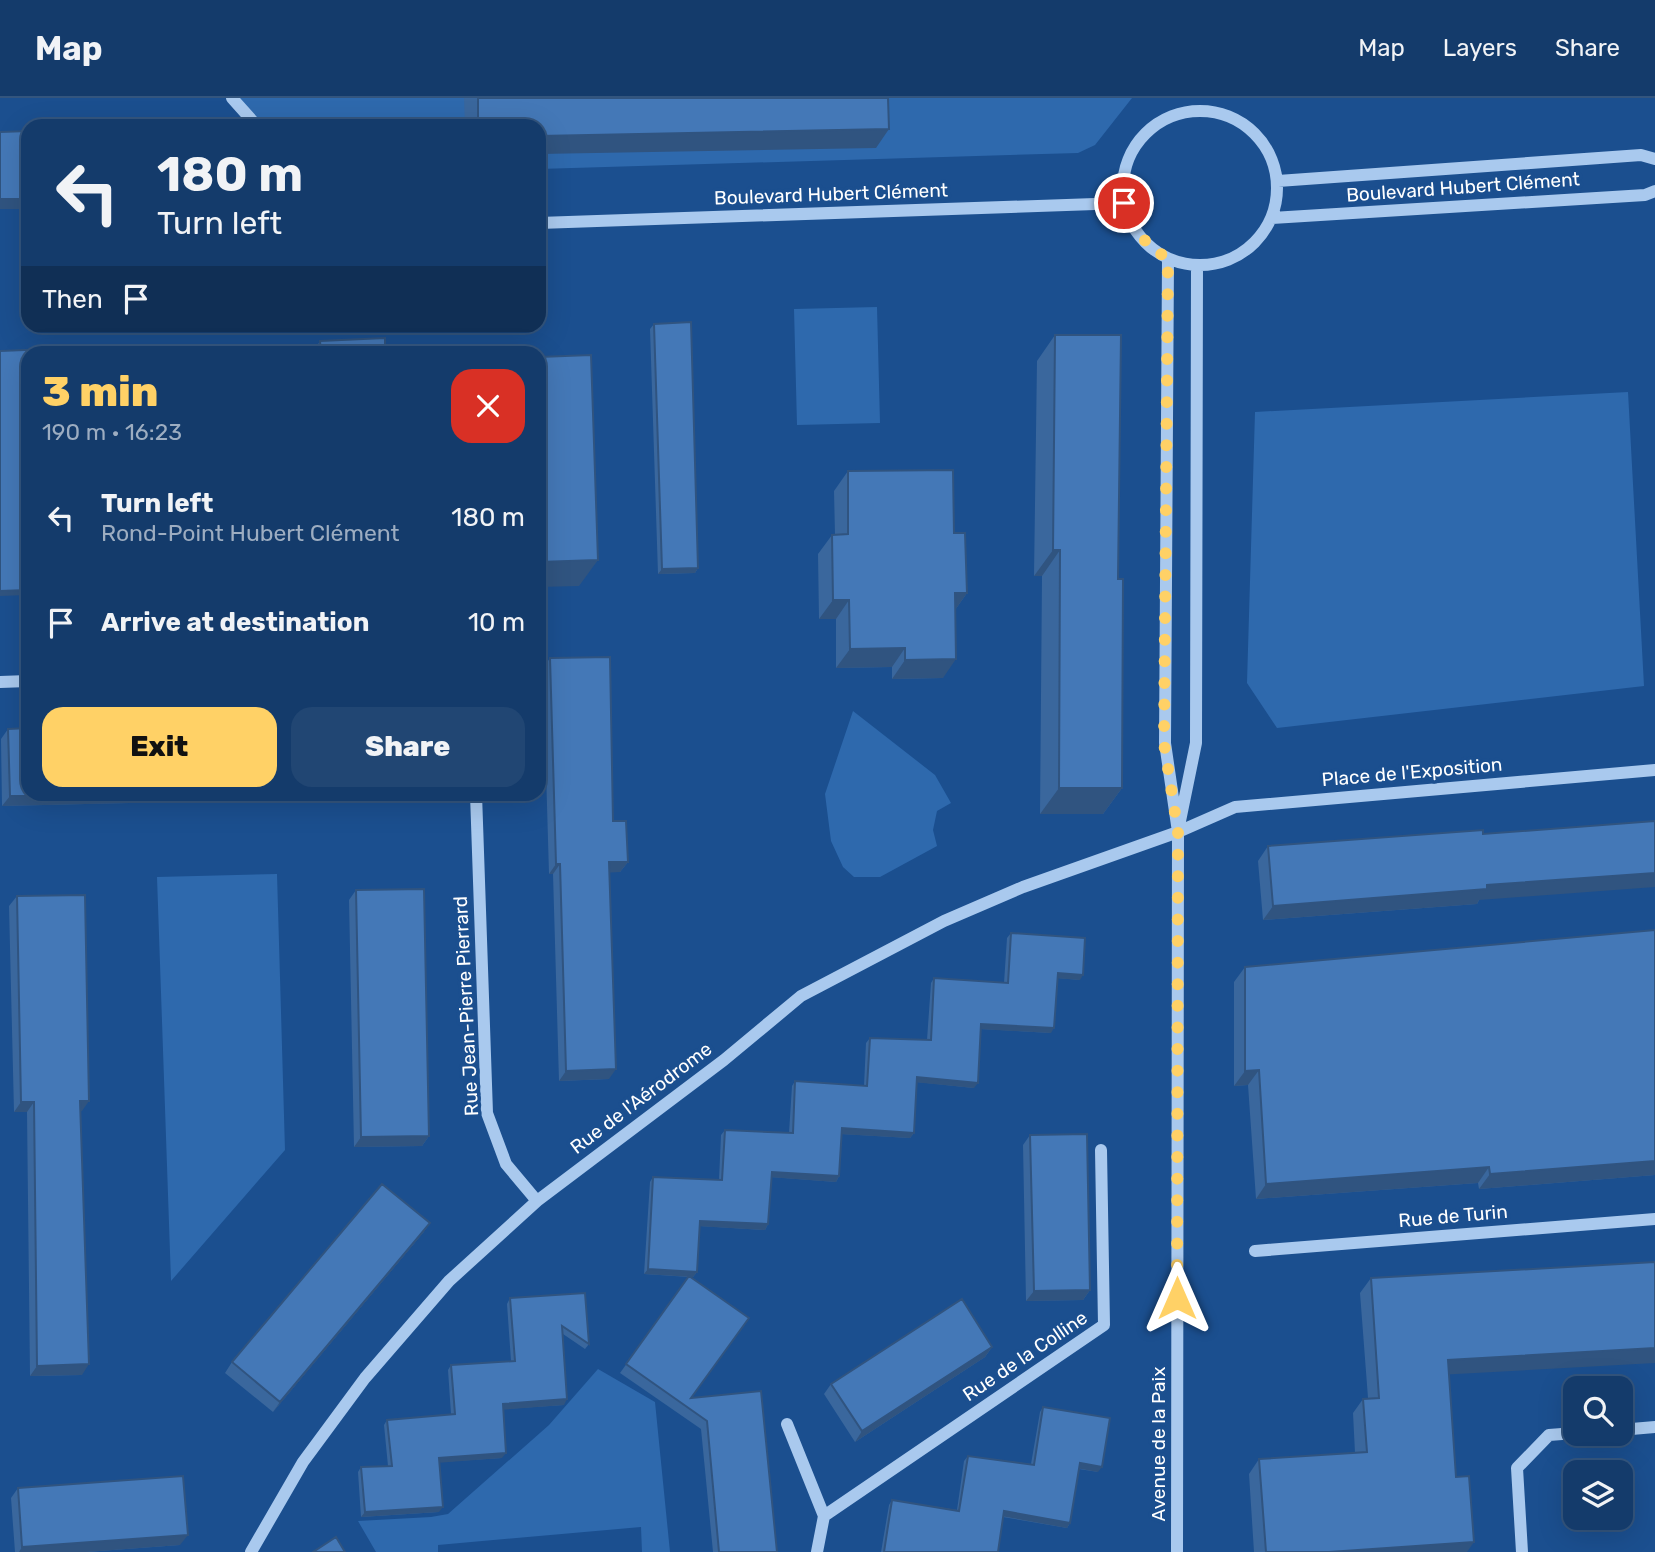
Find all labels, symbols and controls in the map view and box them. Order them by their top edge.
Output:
text: Map [35,29,103,68]
text: Map [1358,34,1405,62]
text: Layers [1443,34,1517,62]
text: Share [1555,34,1620,62]
text: 180 m [157,145,303,203]
icon: left [42,147,133,238]
street label: Boulevard Hubert Clément [1345,167,1581,207]
pin [1094,173,1154,233]
street label: Boulevard Hubert Clément [714,178,949,210]
icon: arrive [1105,184,1143,222]
text: Turn left [157,204,282,242]
icon: arrive [117,280,155,318]
text: Then [42,284,103,315]
text: 3 min [42,367,158,417]
button: close [451,369,525,443]
text: 190 m · 16:23 [42,418,182,446]
text: Turn left [101,488,213,519]
icon: left [42,499,80,537]
text: 180 m [451,502,525,533]
text: Rond-Point Hubert Clément [101,519,400,547]
icon: arrive [42,604,80,642]
text: Arrive at destination [101,607,369,638]
text: 10 m [468,607,525,638]
button: Exit [42,707,277,787]
button: Share [291,707,525,787]
street label: Place de l'Exposition [1321,753,1503,791]
street label: Rue Jean-Pierre Pierrard [449,895,483,1117]
street label: Rue de l'Aérodrome [566,1037,716,1159]
street label: Rue de Turin [1397,1200,1509,1232]
position arrow [1140,1261,1214,1335]
street label: Rue de la Colline [958,1306,1092,1406]
street label: Avenue de la Paix [1147,1367,1170,1521]
map controls [1563,1376,1633,1530]
button: search [1563,1376,1633,1446]
button: layers [1563,1460,1633,1530]

